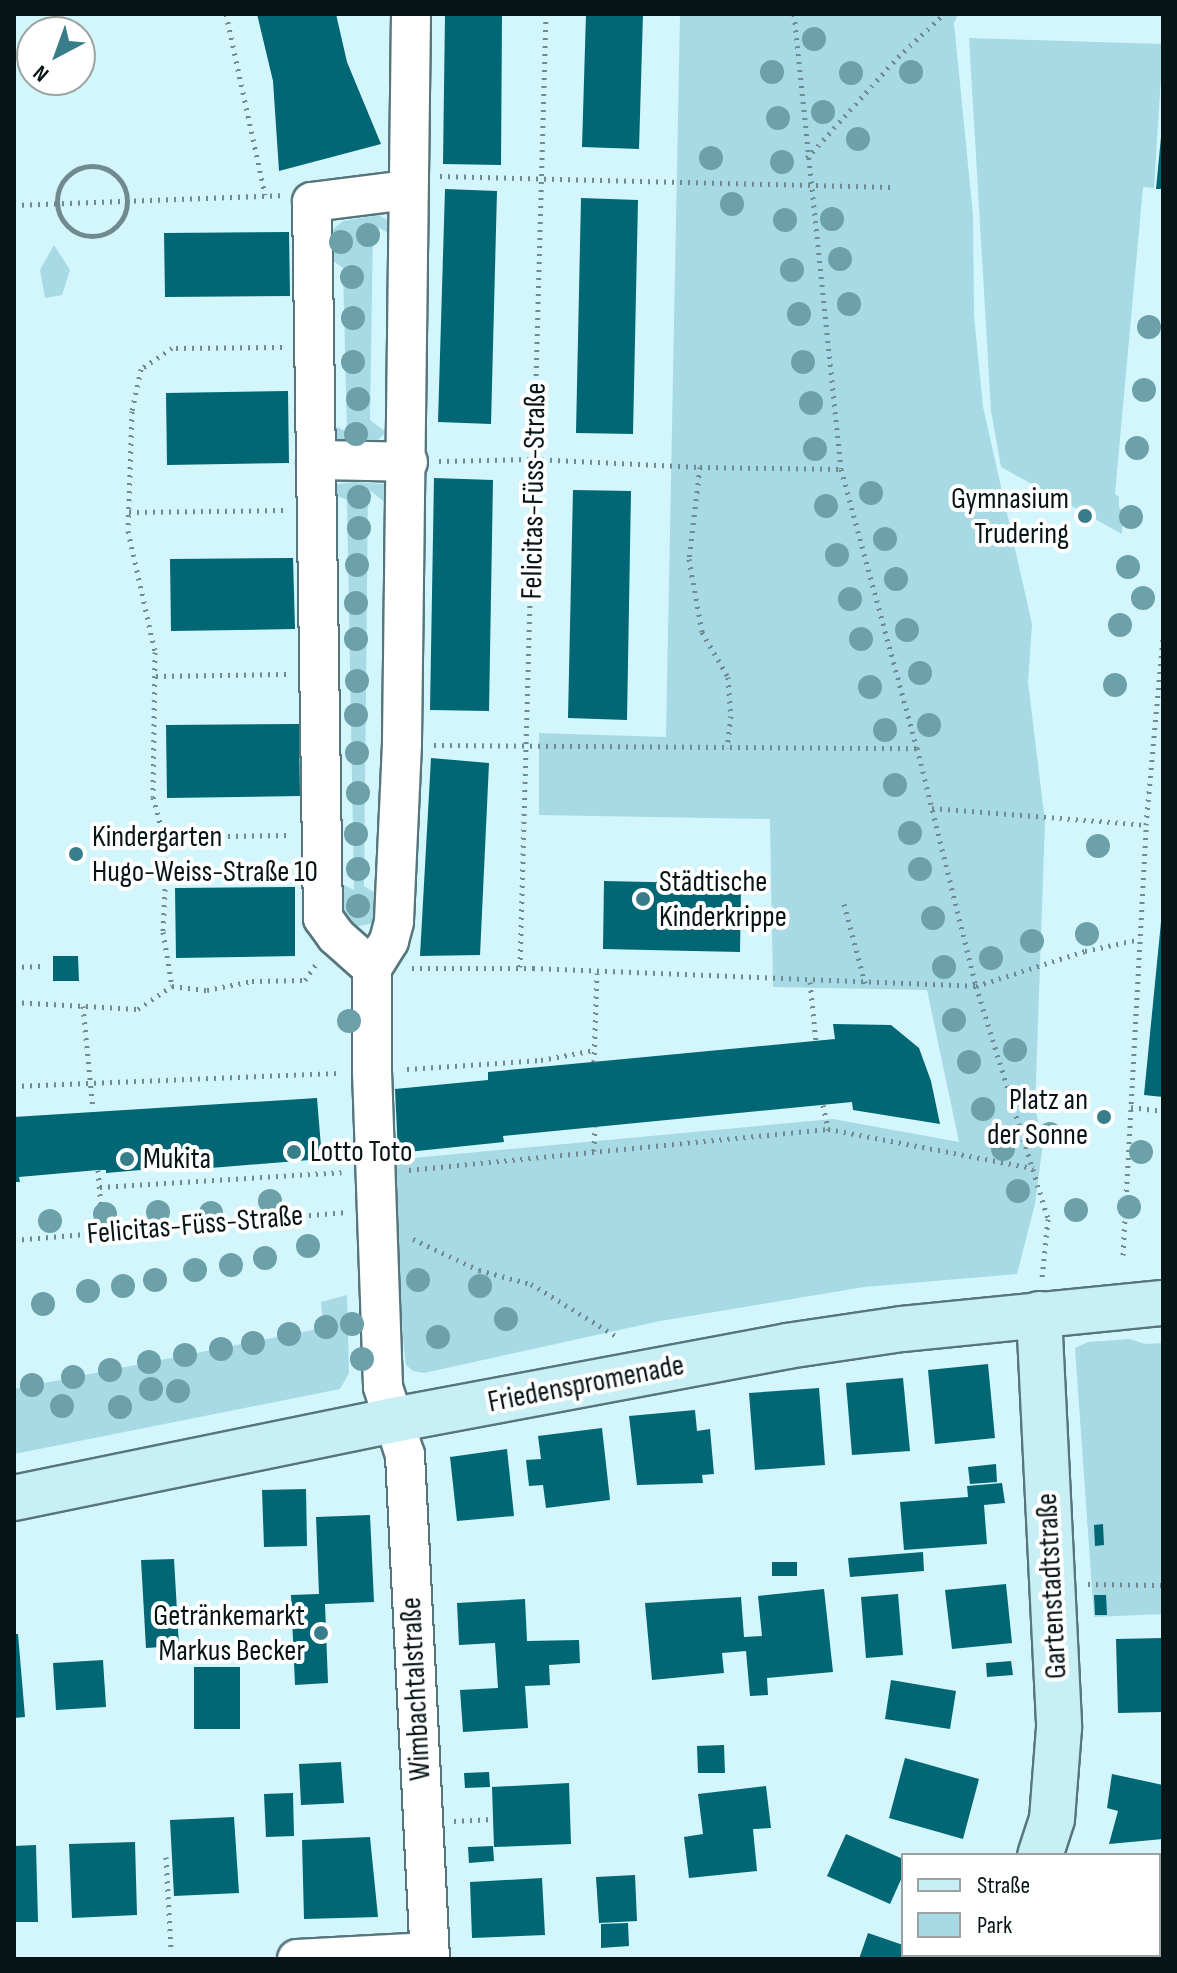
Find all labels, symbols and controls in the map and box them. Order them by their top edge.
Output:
north arrow [16,16,96,96]
text: N [28,59,55,87]
street label: Felicitas-Füss-Straße [514,382,554,600]
place label: Gymnasium Trudering [951,481,1069,552]
marker: Gymnasium Trudering [1076,507,1094,525]
place label: Kindergarten Hugo-Weiss-Straße 10 [92,819,318,890]
marker: Kindergarten Hugo-Weiss-Straße 10 [67,845,85,863]
place label: Städtische Kinderkrippe [659,864,787,934]
marker: Städtische Kinderkrippe [634,890,652,908]
place label: Platz an der Sonne [987,1082,1088,1152]
marker: Platz an der Sonne [1095,1108,1113,1126]
place label: Lotto Toto [310,1134,412,1170]
place label: Mukita [143,1141,211,1177]
marker: Lotto Toto [285,1143,303,1161]
marker: Mukita [118,1150,136,1168]
street label: Felicitas-Füss-Straße [85,1198,305,1252]
street label: Friedenspromenade [485,1347,687,1421]
street label: Gartenstadtstraße [1029,1492,1075,1680]
street label: Wimbachtalstraße [393,1596,439,1782]
place label: Getränkemarkt Markus Becker [153,1598,305,1668]
marker: Getränkemarkt Markus Becker [312,1624,330,1642]
legend [901,1853,1161,1957]
text: Straße [977,1871,1030,1900]
text: Park [977,1911,1012,1940]

